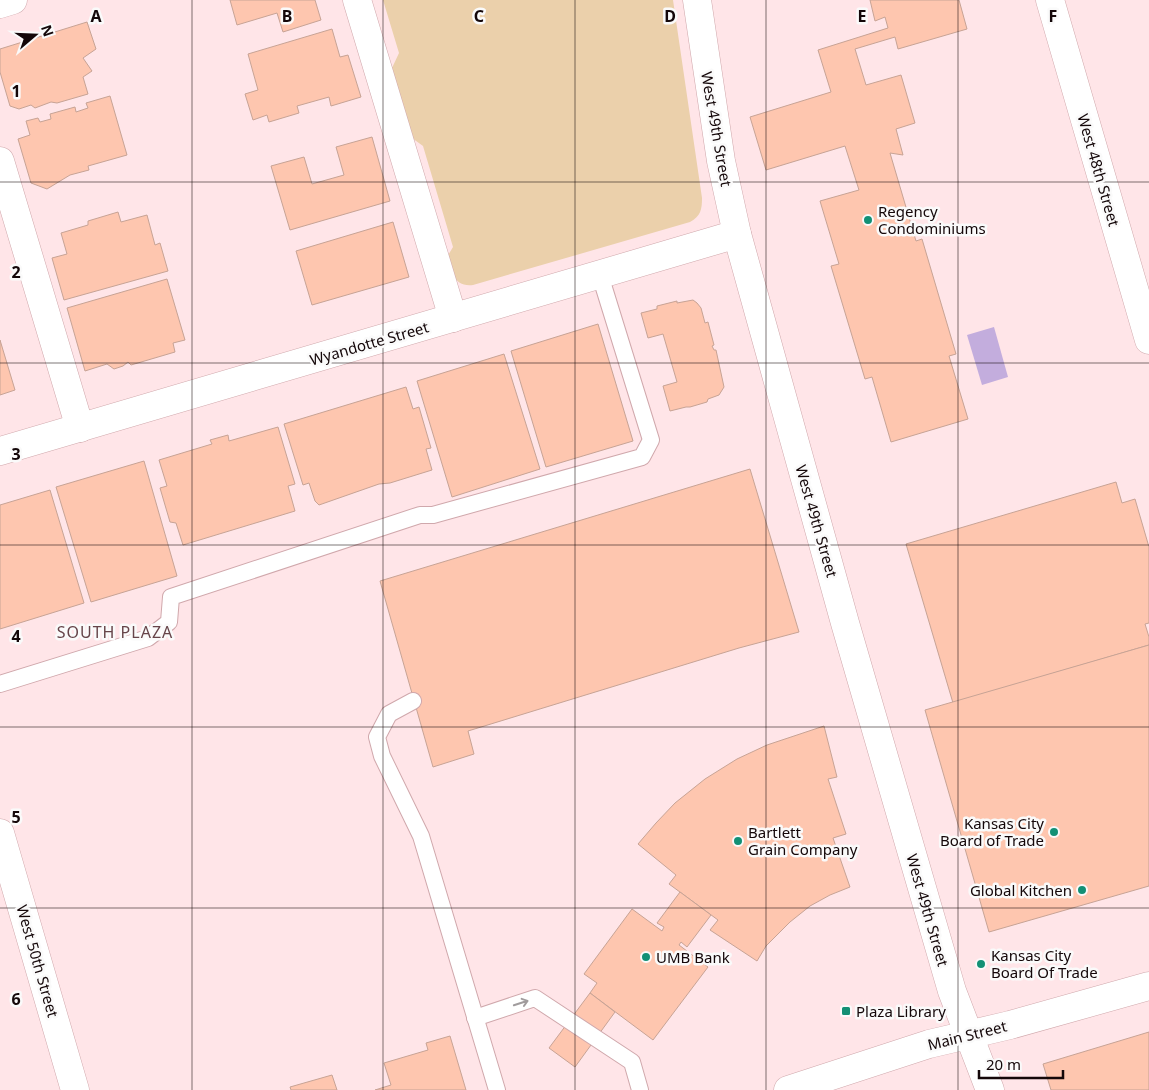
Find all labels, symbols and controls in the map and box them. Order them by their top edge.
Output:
text: A [90,5,102,27]
text: B [282,5,292,27]
text: C [474,5,484,27]
text: D [664,5,676,27]
text: E [858,5,867,27]
text: F [1049,5,1057,27]
north arrow [10,10,60,60]
text: N [37,22,59,39]
street label: West 49th Street [697,70,737,189]
text: 1 [11,80,21,102]
street label: West 48th Street [1073,111,1125,229]
place label: Regency Condominiums [878,201,986,238]
marker: Regency Condominiums [862,214,874,226]
text: 2 [11,261,21,283]
street label: Wyandotte Street [307,316,431,370]
text: 3 [11,443,21,465]
street label: West 49th Street [791,462,843,580]
district label: SOUTH PLAZA [57,621,173,643]
text: 4 [11,625,21,647]
text: 5 [11,806,21,828]
place label: Kansas City Board of Trade [940,813,1044,850]
place label: Bartlett Grain Company [748,822,858,859]
marker: Kansas City Board of Trade [1048,826,1060,838]
marker: Bartlett Grain Company [732,835,744,847]
street label: West 49th Street [902,851,954,969]
place label: Global Kitchen [970,880,1072,900]
marker: Global Kitchen [1076,884,1088,896]
street label: West 50th Street [12,902,64,1020]
place label: Kansas City Board Of Trade [991,945,1098,982]
place label: UMB Bank [656,947,730,967]
marker: UMB Bank [640,951,652,963]
marker: Kansas City Board Of Trade [975,958,987,970]
text: 6 [11,988,21,1010]
one-way arrow [513,997,529,1007]
place label: Plaza Library [856,1001,946,1021]
marker: Plaza Library [840,1005,852,1017]
street label: Main Street [925,1015,1009,1054]
scale bar [979,1048,1063,1080]
text: 20 m [986,1054,1021,1074]

